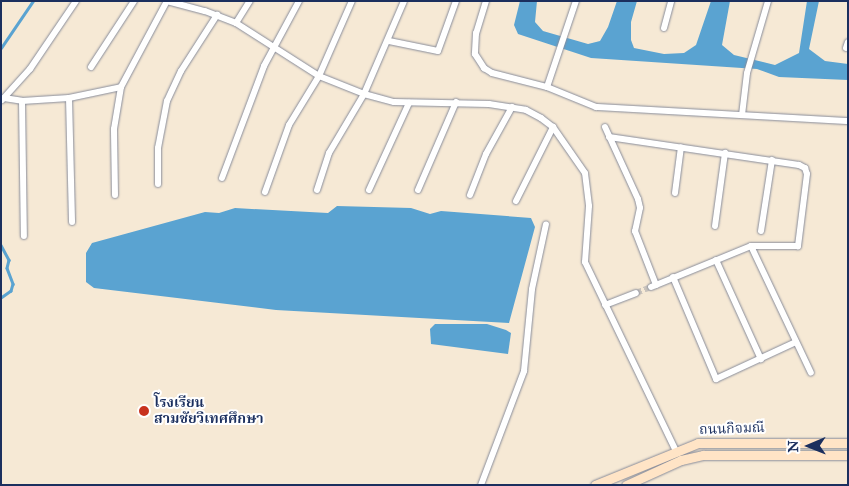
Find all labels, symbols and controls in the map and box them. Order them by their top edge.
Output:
place label: โรงเรียน สามชัยวิเทศศึกษา [154,395,264,428]
marker: โรงเรียน สามชัยวิเทศศึกษา [138,405,150,417]
street label: ถนนกิจมณี [699,419,765,439]
north arrow [784,421,834,471]
text: N [785,440,802,452]

